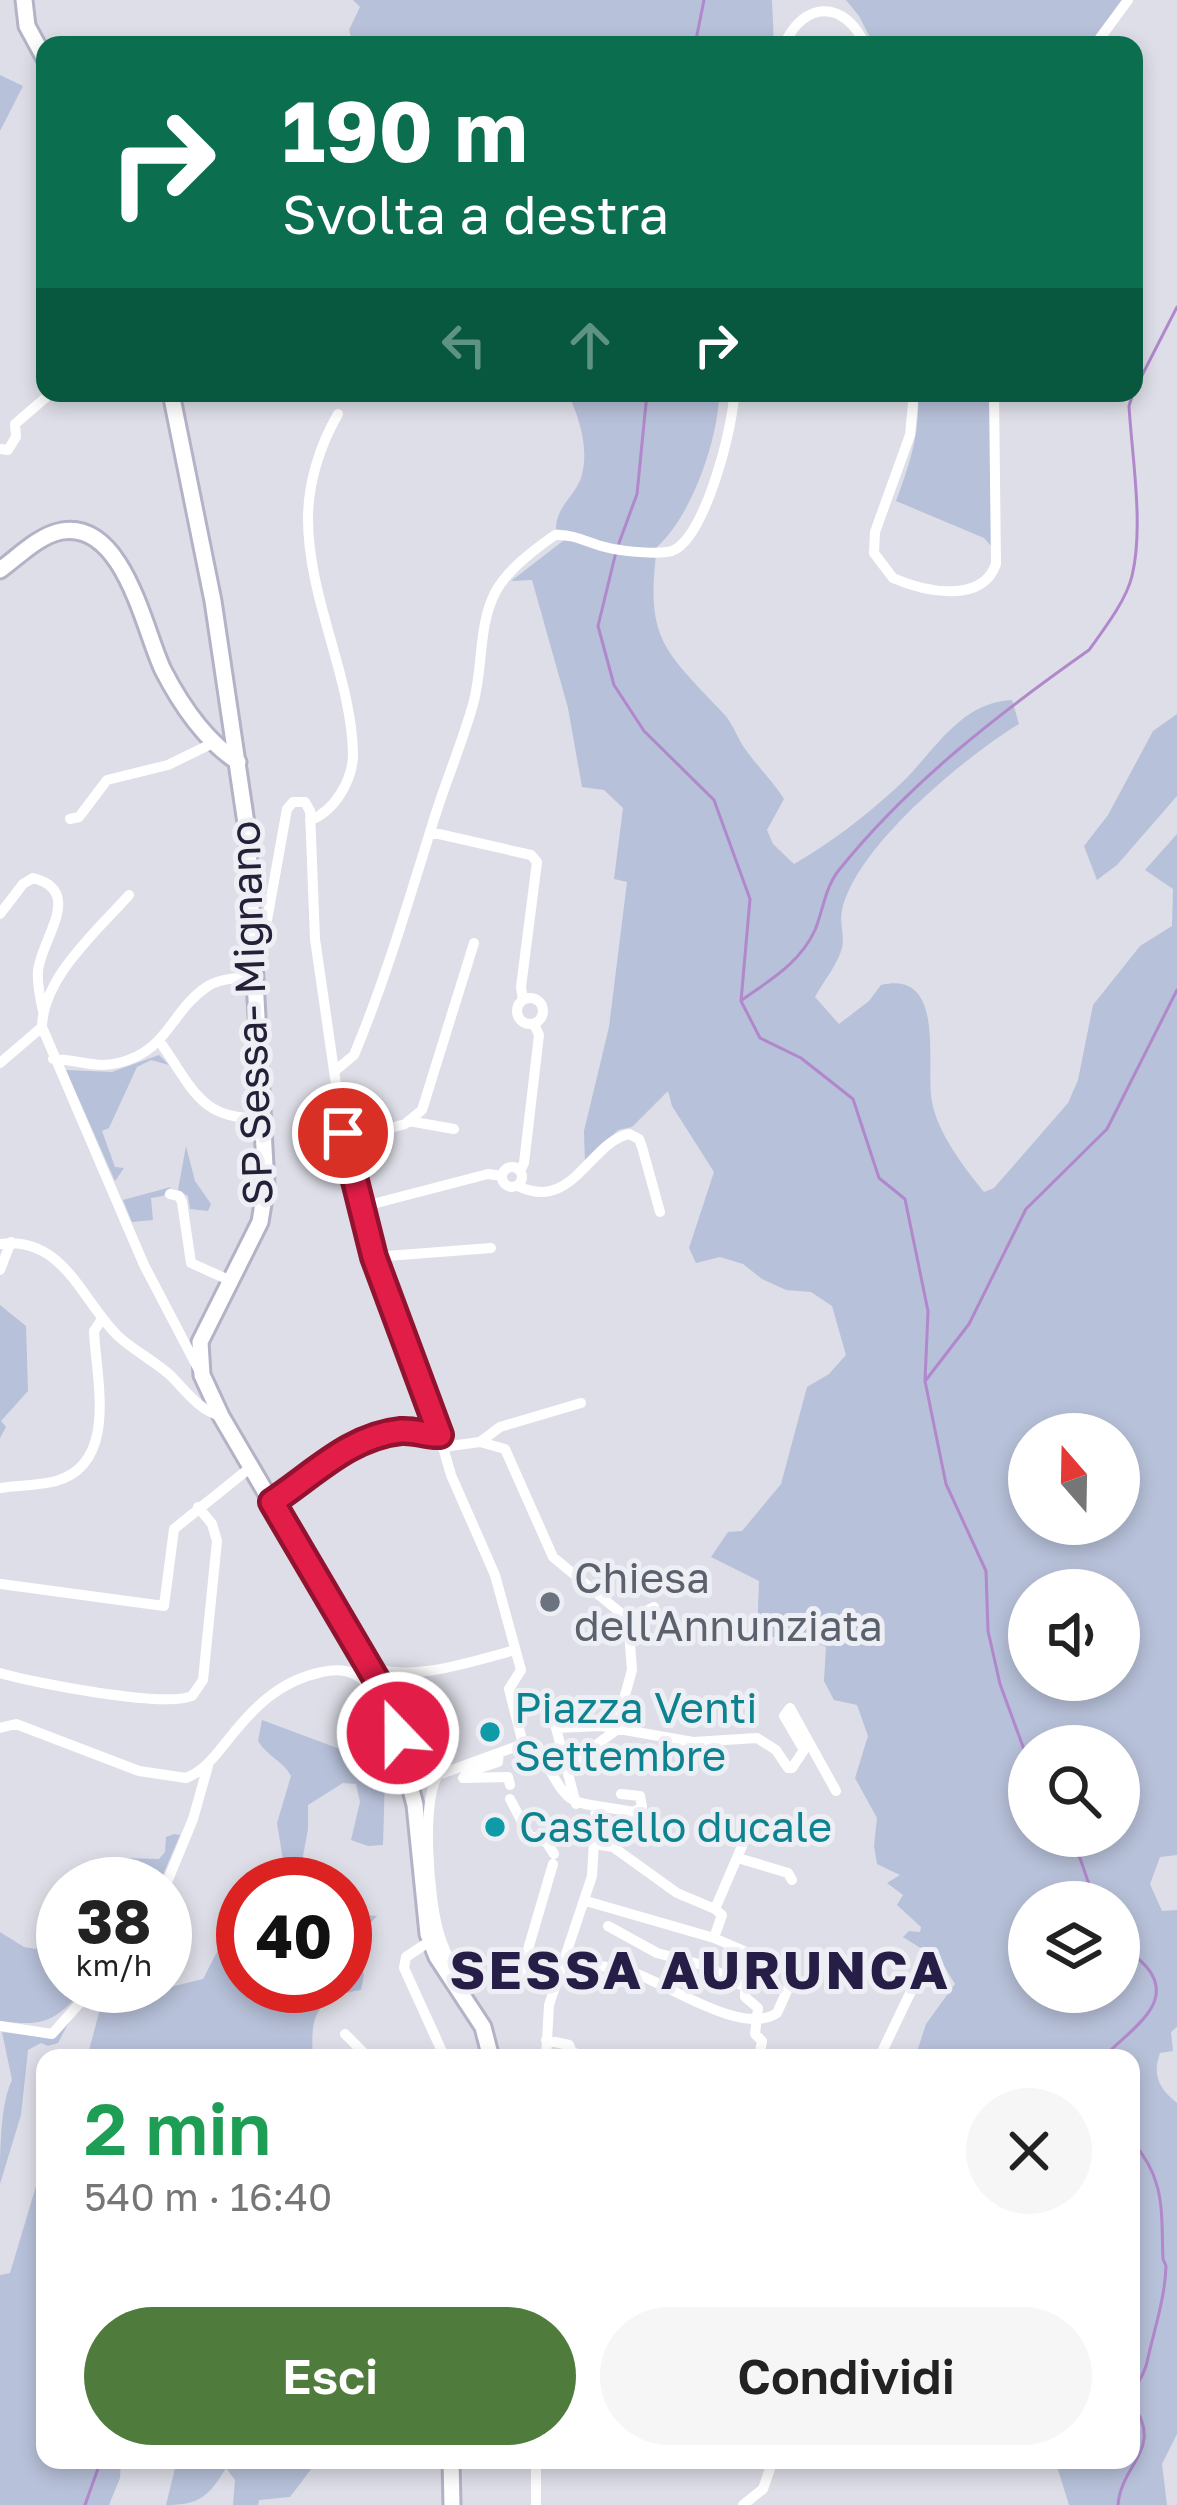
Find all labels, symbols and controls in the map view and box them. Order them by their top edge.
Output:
text: 190 m [282,80,528,180]
icon: right [84,84,240,240]
text: Svolta a destra [282,181,669,246]
icon: left [431,312,497,378]
icon: ahead [557,312,623,378]
icon: right [683,312,749,378]
street label: SP Sessa- Mignano [218,820,282,1206]
pin [292,1082,394,1184]
icon: arrive [310,1100,376,1166]
north arrow [1008,1413,1140,1545]
map controls [1008,1413,1140,2013]
place label: Chiesa dell'Annunziata [574,1552,883,1650]
button: sound [1008,1569,1140,1701]
marker: Chiesa dell'Annunziata [537,1589,563,1615]
position arrow [335,1670,461,1796]
place label: Piazza Venti Settembre [514,1682,757,1780]
marker: Piazza Venti Settembre [477,1719,503,1745]
button: search [1008,1725,1140,1857]
place label: Castello ducale [519,1801,832,1851]
marker: Castello ducale [482,1814,508,1840]
speed limit sign: 40 [216,1857,372,2013]
button: layers [1008,1881,1140,2013]
text: 38 [76,1884,151,1956]
district label: SESSA AURUNCA [449,1936,951,2001]
text: km/h [76,1947,152,1983]
text: 2 min [84,2084,271,2171]
button: close [966,2088,1092,2214]
text: 540 m · 16:40 [84,2173,332,2220]
button: Esci [84,2307,576,2445]
button: Condividi [600,2307,1092,2445]

